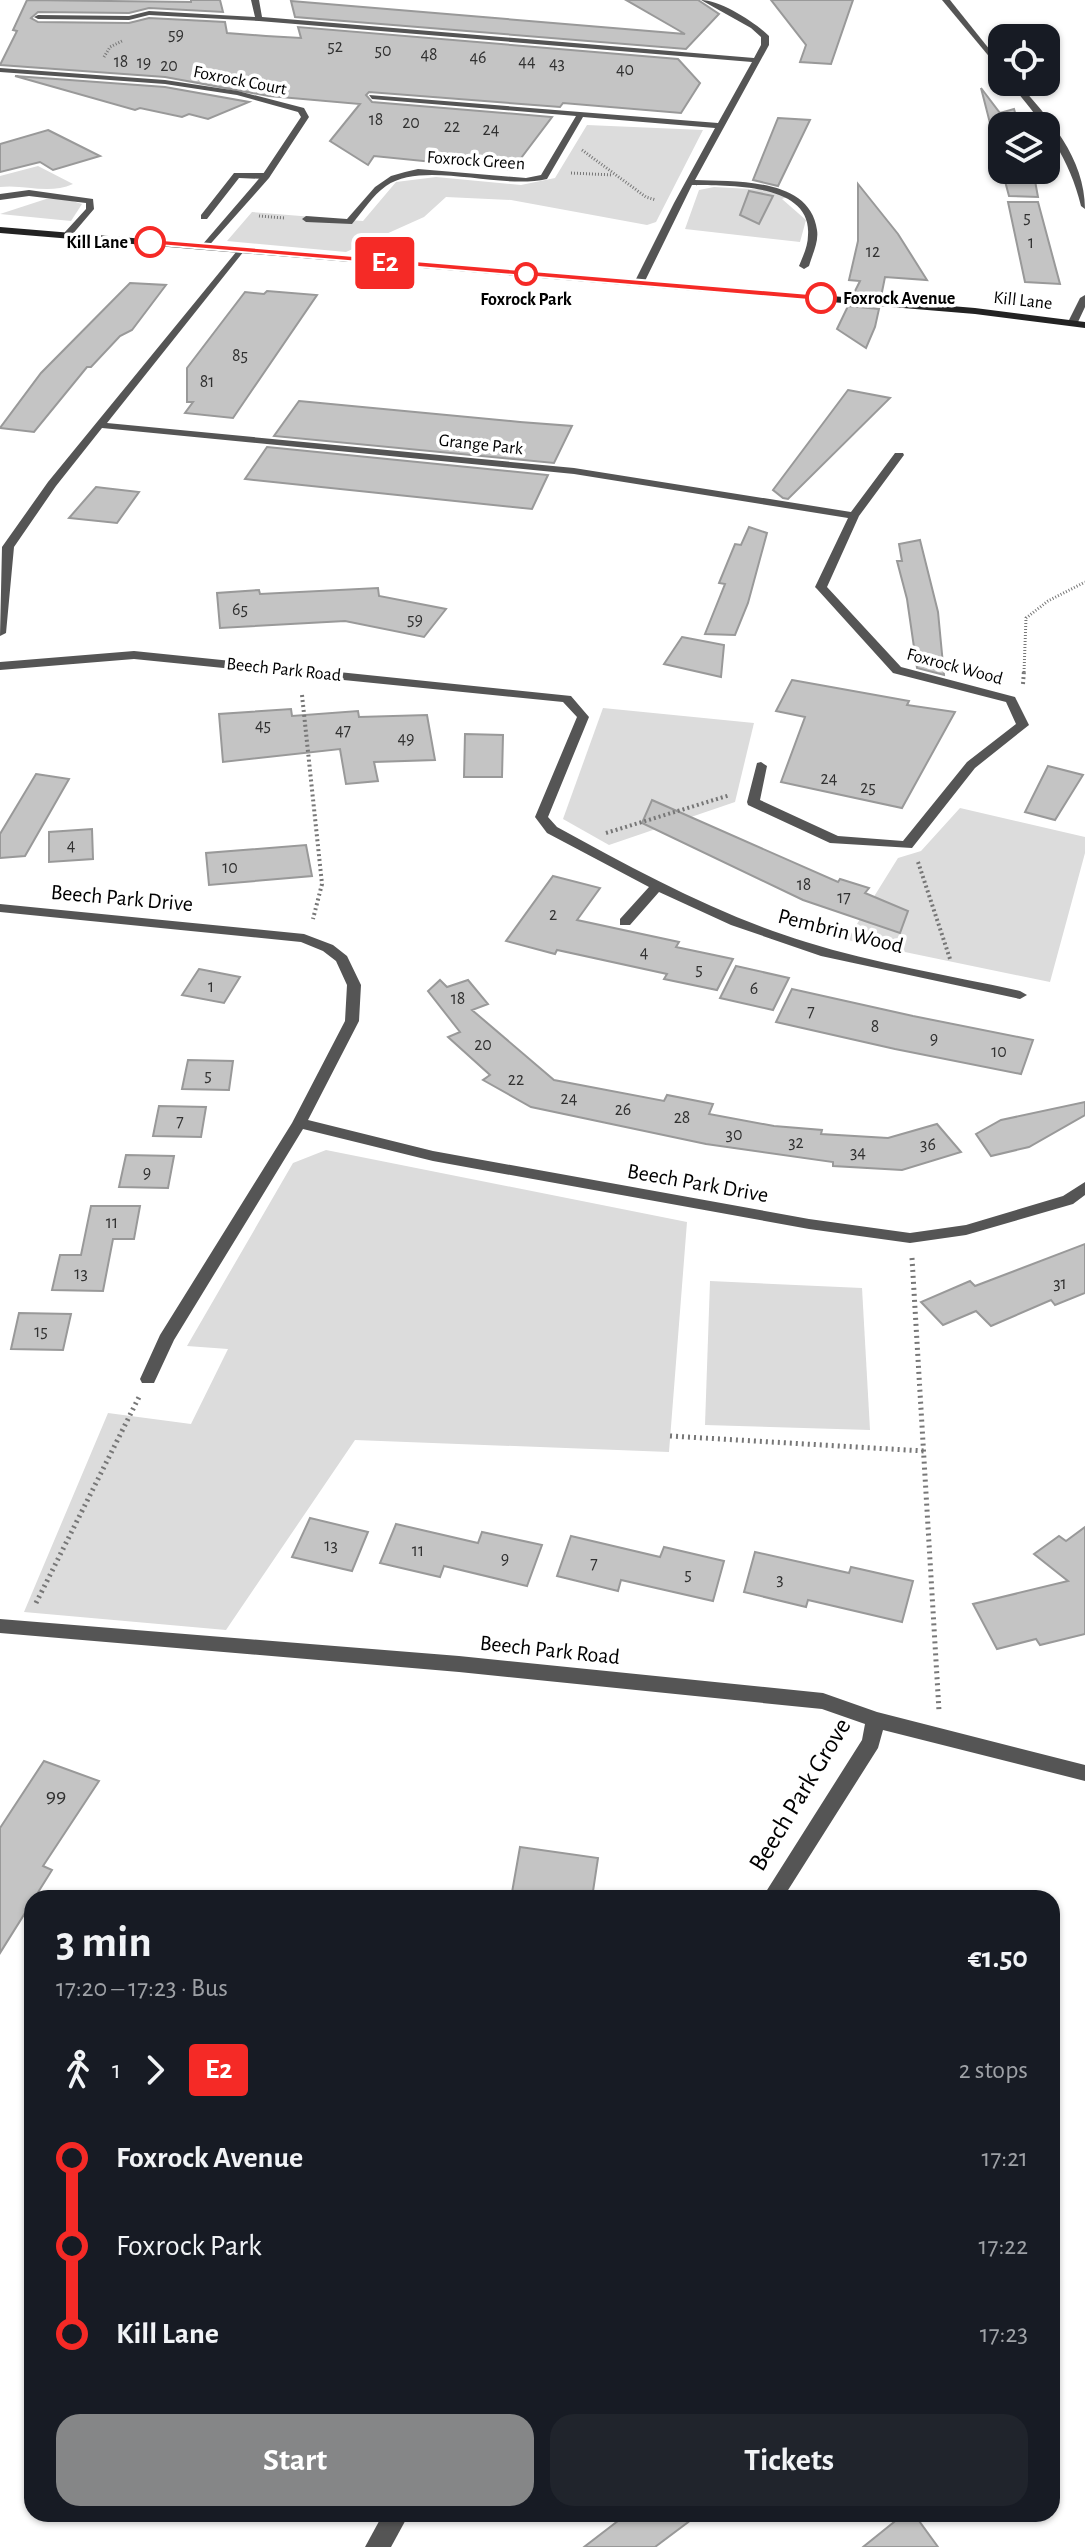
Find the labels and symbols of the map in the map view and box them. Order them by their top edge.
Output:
house number: 59 [168,26,184,44]
house number: 52 [327,38,343,56]
house number: 50 [374,42,392,60]
house number: 48 [420,46,438,64]
house number: 46 [469,49,487,67]
house number: 18 [114,53,128,71]
house number: 44 [518,53,536,71]
house number: 19 [137,54,151,72]
house number: 43 [549,55,565,73]
house number: 20 [160,57,178,75]
house number: 40 [616,61,634,79]
street label: Foxrock Court [192,63,288,99]
house number: 18 [369,111,383,129]
house number: 20 [402,114,420,132]
house number: 22 [444,118,460,136]
house number: 24 [483,121,500,139]
street label: Foxrock Green [426,149,526,173]
house number: 5 [1023,209,1031,227]
marker: Kill Lane [135,227,165,257]
place label: Kill Lane [66,234,128,252]
house number: 1 [1028,234,1034,252]
line badge: E2 [349,237,421,289]
house number: 12 [866,243,880,261]
marker: Foxrock Park [515,263,537,285]
marker: Foxrock Avenue [806,283,836,313]
street label: Kill Lane [992,289,1053,313]
place label: Foxrock Avenue [843,290,955,308]
place label: Foxrock Park [480,291,572,309]
house number: 85 [232,347,248,365]
house number: 81 [200,373,214,391]
street label: Grange Park [438,432,525,458]
house number: 65 [232,601,248,619]
house number: 59 [407,611,423,629]
street label: Foxrock Wood [905,646,1005,688]
street label: Beech Park Road [226,655,342,685]
house number: 45 [255,717,271,735]
house number: 47 [335,722,351,740]
house number: 49 [397,730,415,748]
house number: 24 [821,770,838,788]
house number: 25 [860,779,876,797]
house number: 4 [67,837,76,855]
house number: 10 [222,859,238,877]
house number: 18 [797,876,811,894]
street label: Beech Park Drive [50,881,194,915]
house number: 17 [837,889,851,907]
street label: Pembrin Wood [776,905,906,957]
house number: 2 [549,906,557,924]
house number: 4 [640,944,649,962]
house number: 5 [695,961,703,979]
house number: 1 [208,978,214,996]
house number: 6 [750,980,758,998]
house number: 18 [451,990,465,1008]
house number: 7 [807,1003,815,1021]
house number: 8 [871,1018,879,1036]
house number: 9 [930,1030,938,1048]
house number: 20 [474,1036,492,1054]
house number: 10 [991,1043,1007,1061]
house number: 5 [204,1067,212,1085]
house number: 22 [508,1071,524,1089]
house number: 24 [561,1090,578,1108]
house number: 26 [615,1101,631,1119]
house number: 28 [674,1109,690,1127]
house number: 7 [176,1113,184,1131]
house number: 30 [726,1126,742,1144]
house number: 32 [788,1134,804,1152]
house number: 36 [920,1136,936,1154]
house number: 34 [850,1144,866,1162]
street label: Beech Park Drive [626,1160,770,1206]
house number: 9 [143,1164,151,1182]
house number: 11 [106,1214,118,1232]
house number: 13 [74,1265,88,1283]
house number: 31 [1053,1275,1067,1293]
house number: 15 [34,1323,48,1341]
house number: 13 [324,1537,338,1555]
house number: 11 [412,1542,424,1560]
house number: 9 [501,1550,509,1568]
house number: 7 [590,1555,598,1573]
house number: 5 [684,1566,692,1584]
house number: 3 [776,1571,784,1589]
street label: Beech Park Road [479,1632,621,1668]
street label: Beech Park Grove [744,1714,856,1875]
house number: 99 [46,1784,66,1806]

